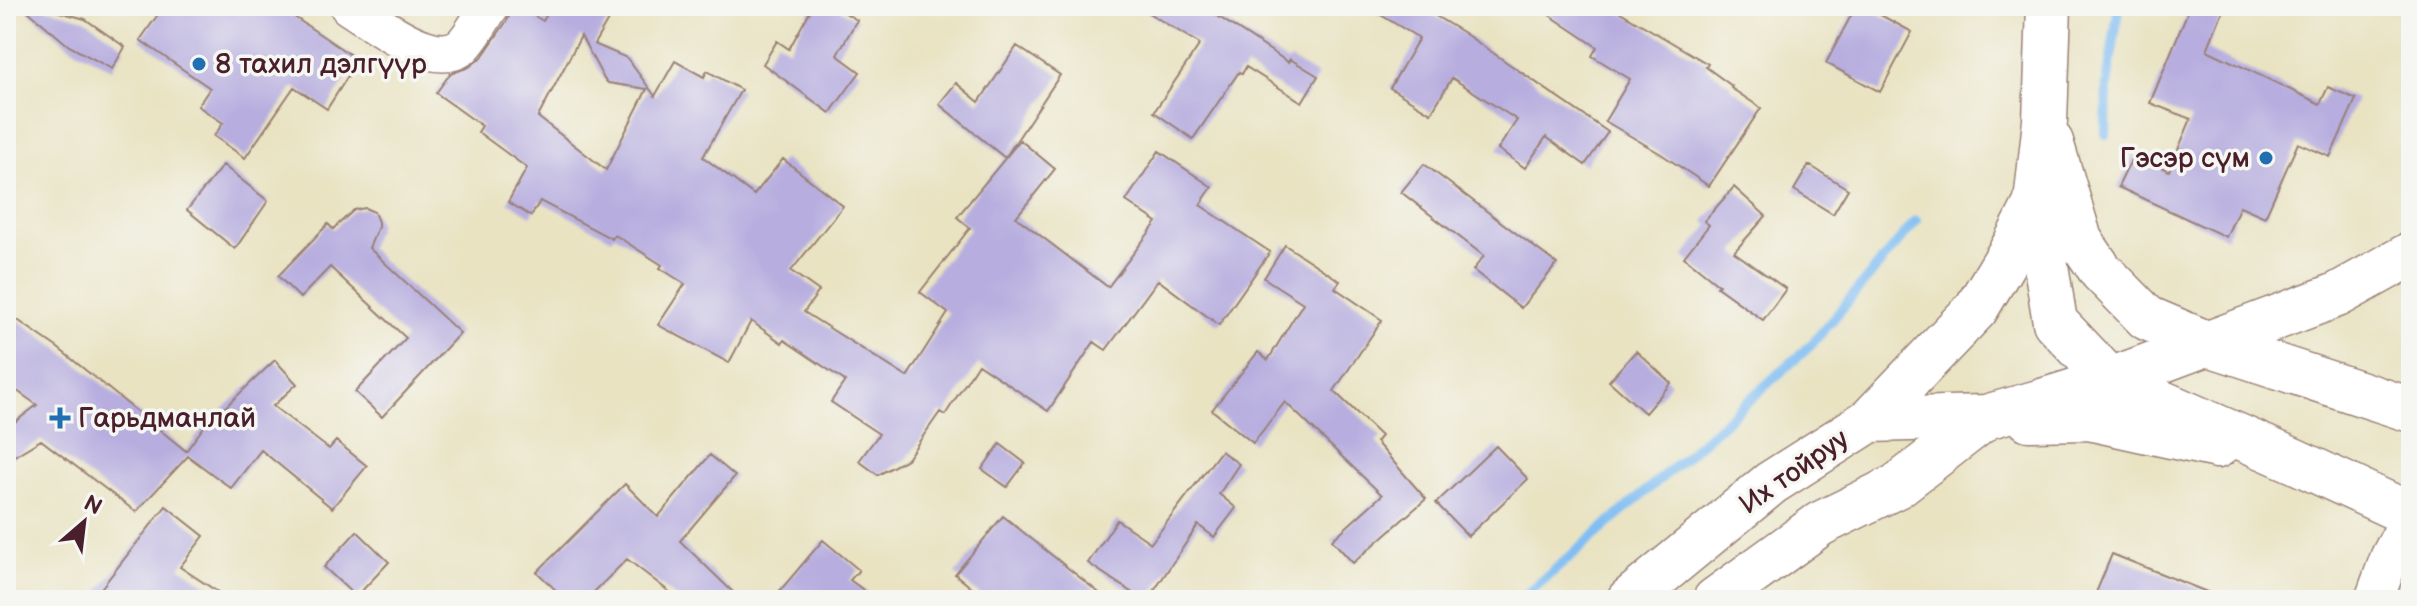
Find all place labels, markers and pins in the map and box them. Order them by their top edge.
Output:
place label: 8 тахил дэлгүүр [215,48,427,81]
marker: 8 тахил дэлгүүр [190,55,208,73]
place label: Гэсэр сүм [2120,142,2250,175]
marker: Гэсэр сүм [2257,149,2275,167]
place label: Гарьдманлай [78,402,256,435]
marker: Гарьдманлай [49,407,71,429]

